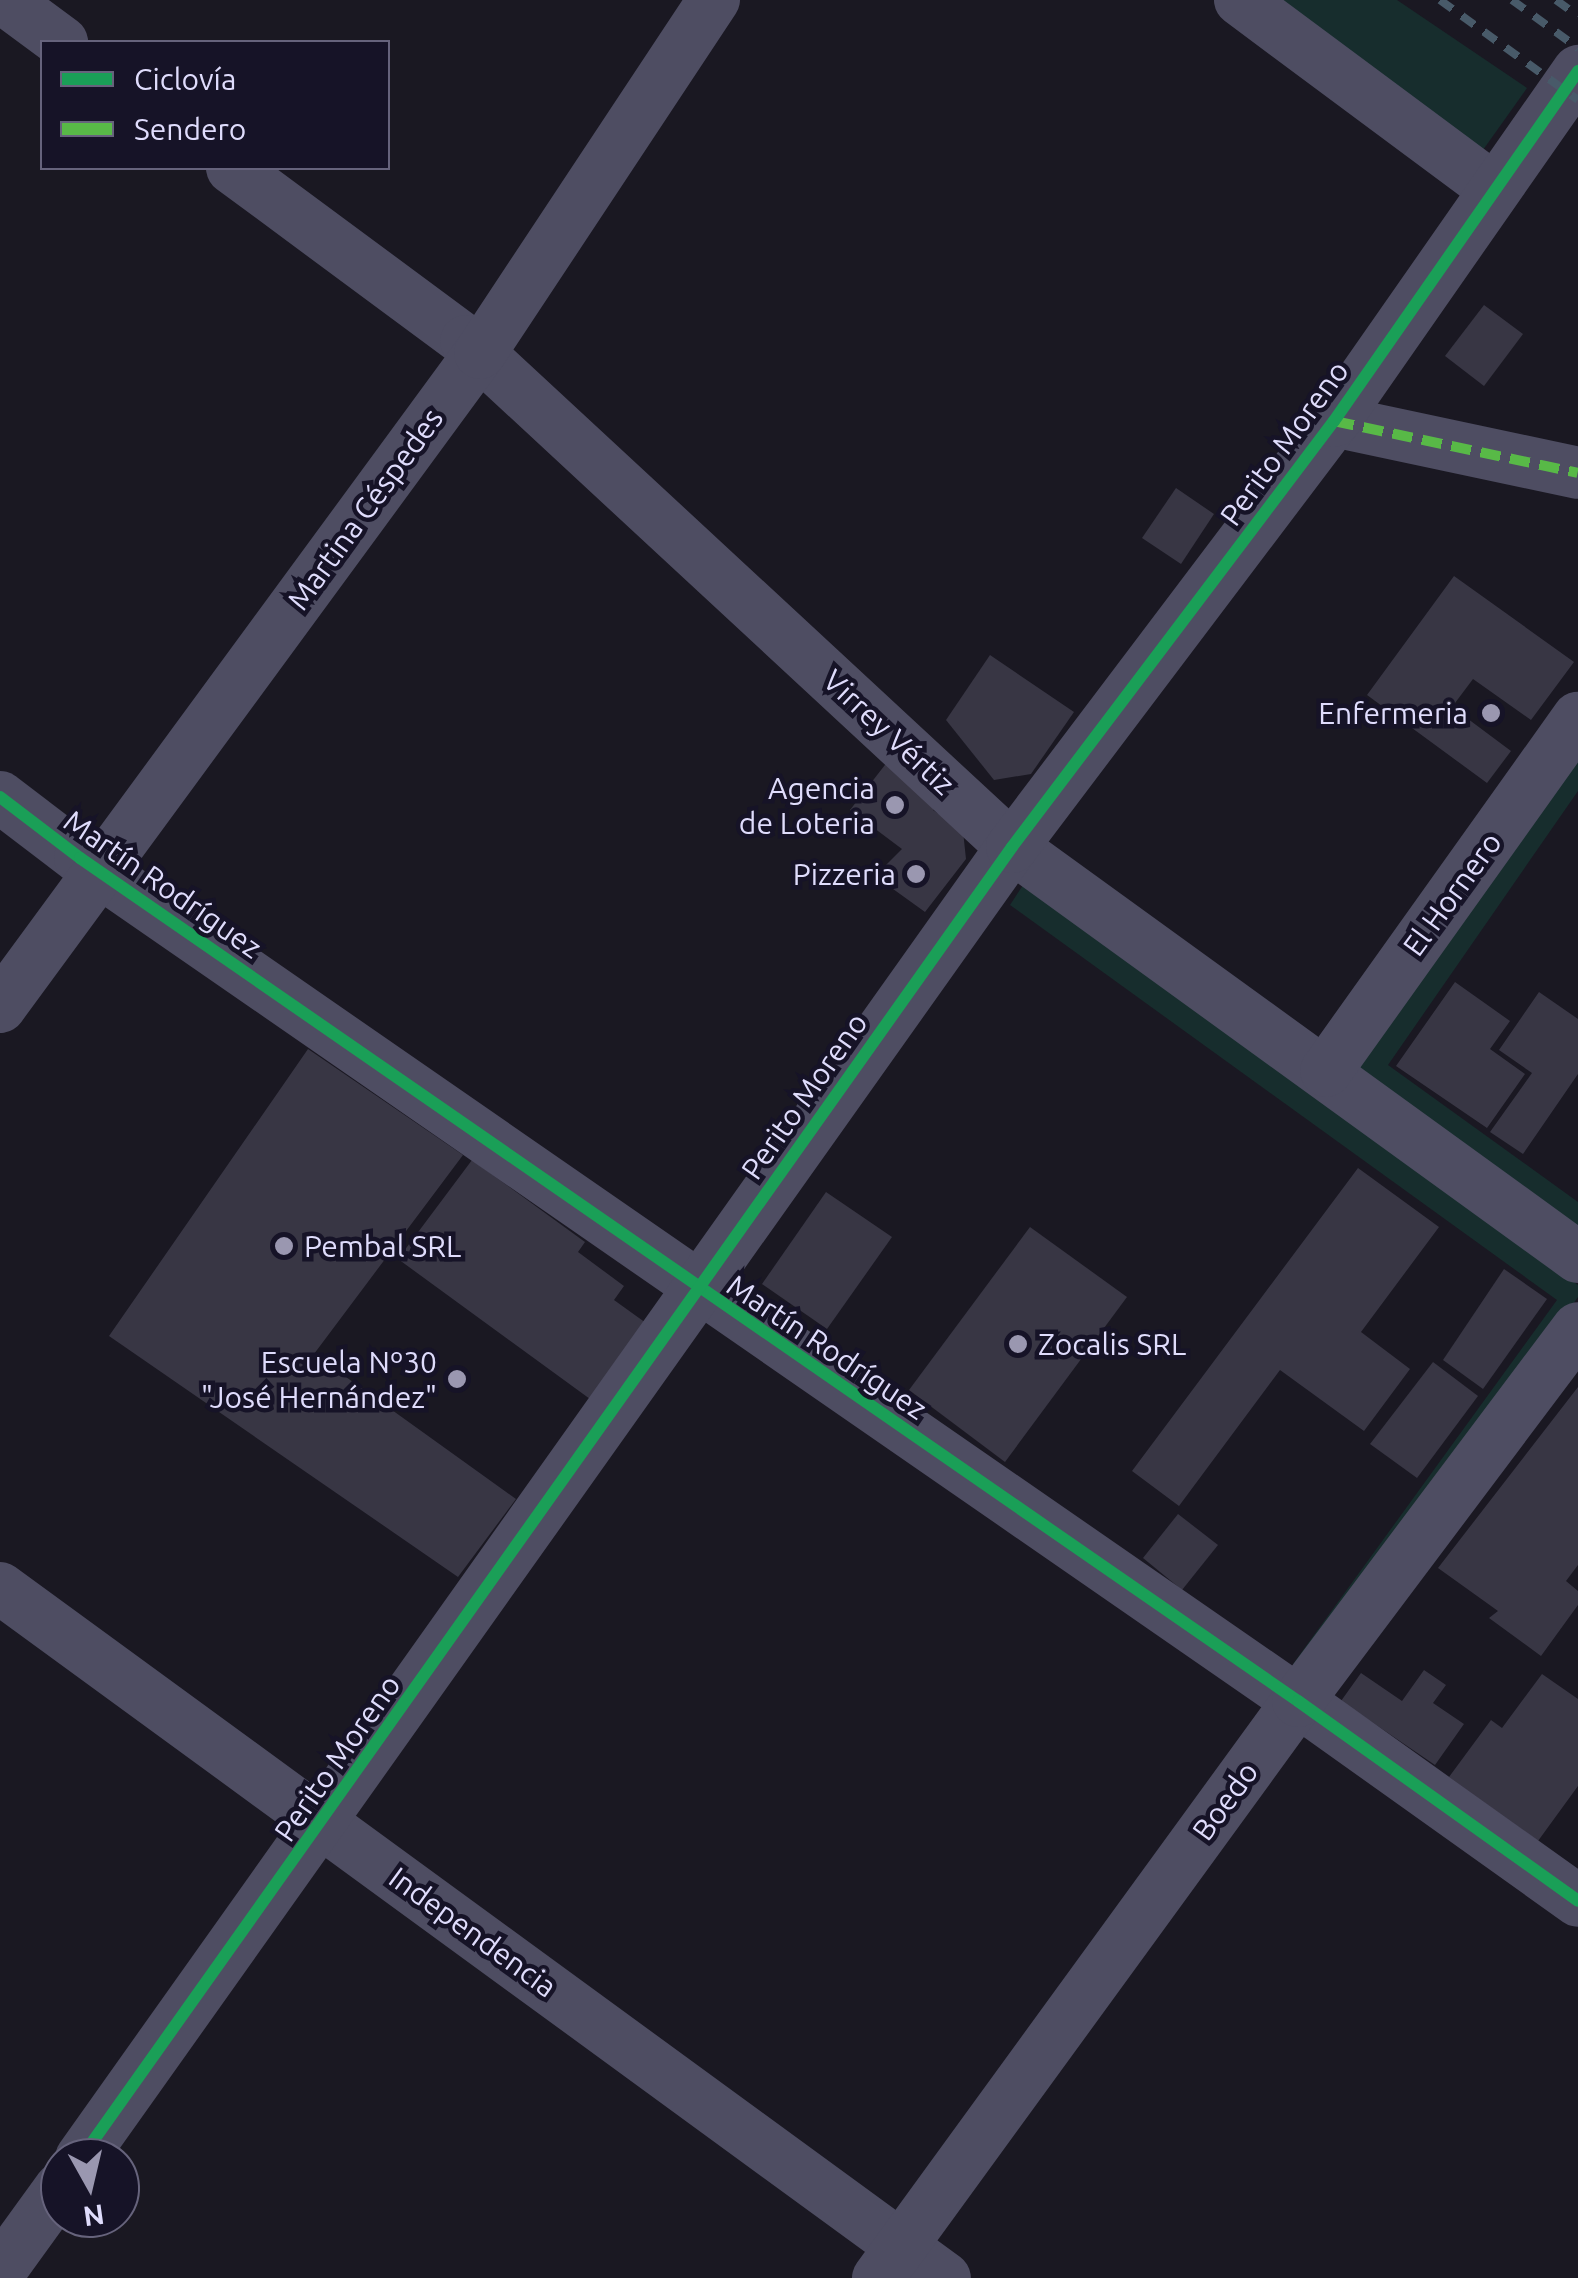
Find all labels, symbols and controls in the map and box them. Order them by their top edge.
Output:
legend [40,40,390,170]
text: Ciclovía [134,62,236,96]
text: Sendero [134,112,246,146]
street label: Perito Moreno [1212,354,1356,532]
street label: Martina Céspedes [280,401,450,617]
street label: Virrey Vértiz [816,662,962,802]
place label: Enfermeria [1318,695,1468,731]
marker: Enfermeria [1478,700,1504,726]
place label: Agencia de Loteria [739,770,875,840]
marker: Agencia de Loteria [884,794,906,816]
street label: Martín Rodríguez [57,802,269,966]
street label: El Hornero [1395,825,1509,963]
place label: Pizzeria [793,856,896,892]
marker: Pizzeria [905,863,927,885]
street label: Perito Moreno [733,1006,875,1186]
place label: Pembal SRL [304,1228,461,1264]
marker: Pembal SRL [273,1235,295,1257]
street label: Martín Rodríguez [720,1267,934,1427]
place label: Zocalis SRL [1038,1326,1186,1362]
marker: Zocalis SRL [1007,1333,1029,1355]
place label: Escuela Nº30 "José Hernández" [201,1344,437,1414]
marker: Escuela Nº30 "José Hernández" [446,1368,468,1390]
street label: Perito Moreno [266,1668,408,1848]
street label: Boedo [1184,1755,1266,1847]
street label: Independencia [382,1859,564,2005]
north arrow [40,2138,140,2238]
text: N [81,2199,106,2233]

